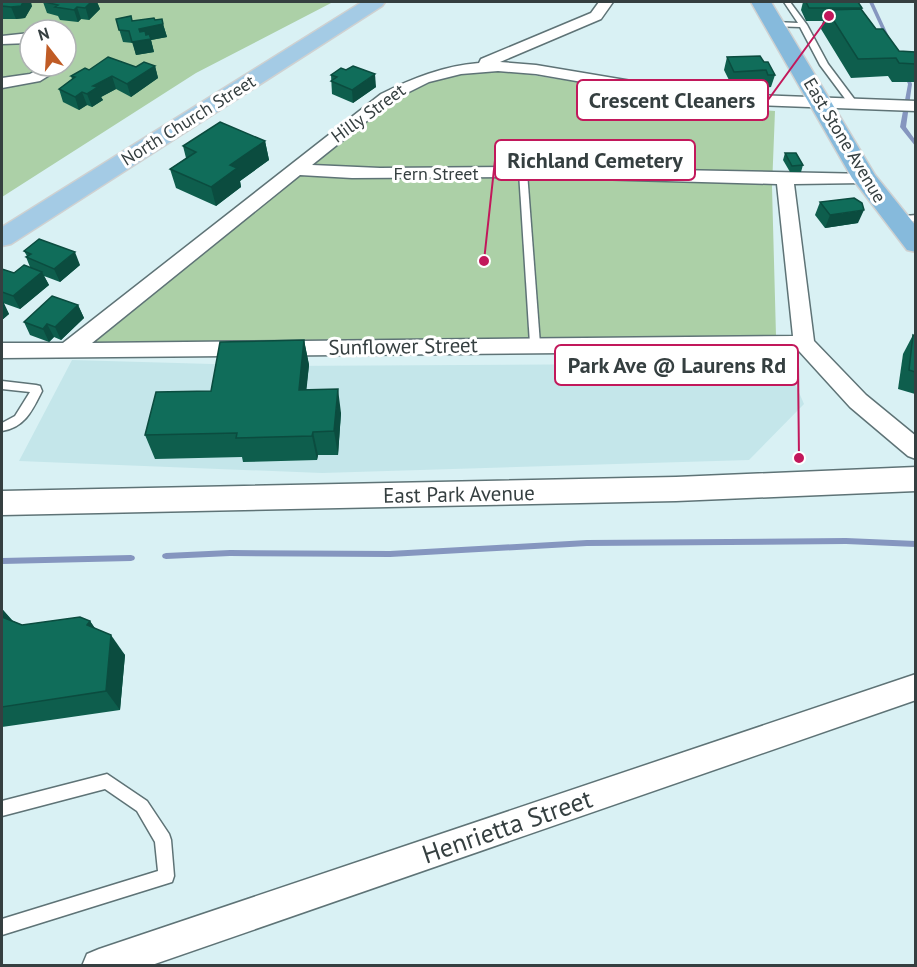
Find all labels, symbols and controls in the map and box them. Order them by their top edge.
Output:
north arrow [18,18,78,78]
text: N [36,23,52,45]
street label: North Church Street [117,69,259,171]
street label: East Stone Avenue [799,73,891,207]
street label: Hilly Street [326,78,410,148]
callout: Crescent Cleaners [577,80,768,120]
text: Crescent Cleaners [589,86,755,114]
callout: Richland Cemetery [495,140,695,180]
text: Richland Cemetery [507,146,683,174]
street label: Fern Street [393,162,479,185]
street label: Sunflower Street [328,331,478,361]
callout: Park Ave @ Laurens Rd [555,345,798,385]
text: Park Ave @ Laurens Rd [568,351,786,379]
street label: East Park Avenue [383,479,535,509]
street label: Henrietta Street [418,781,597,871]

